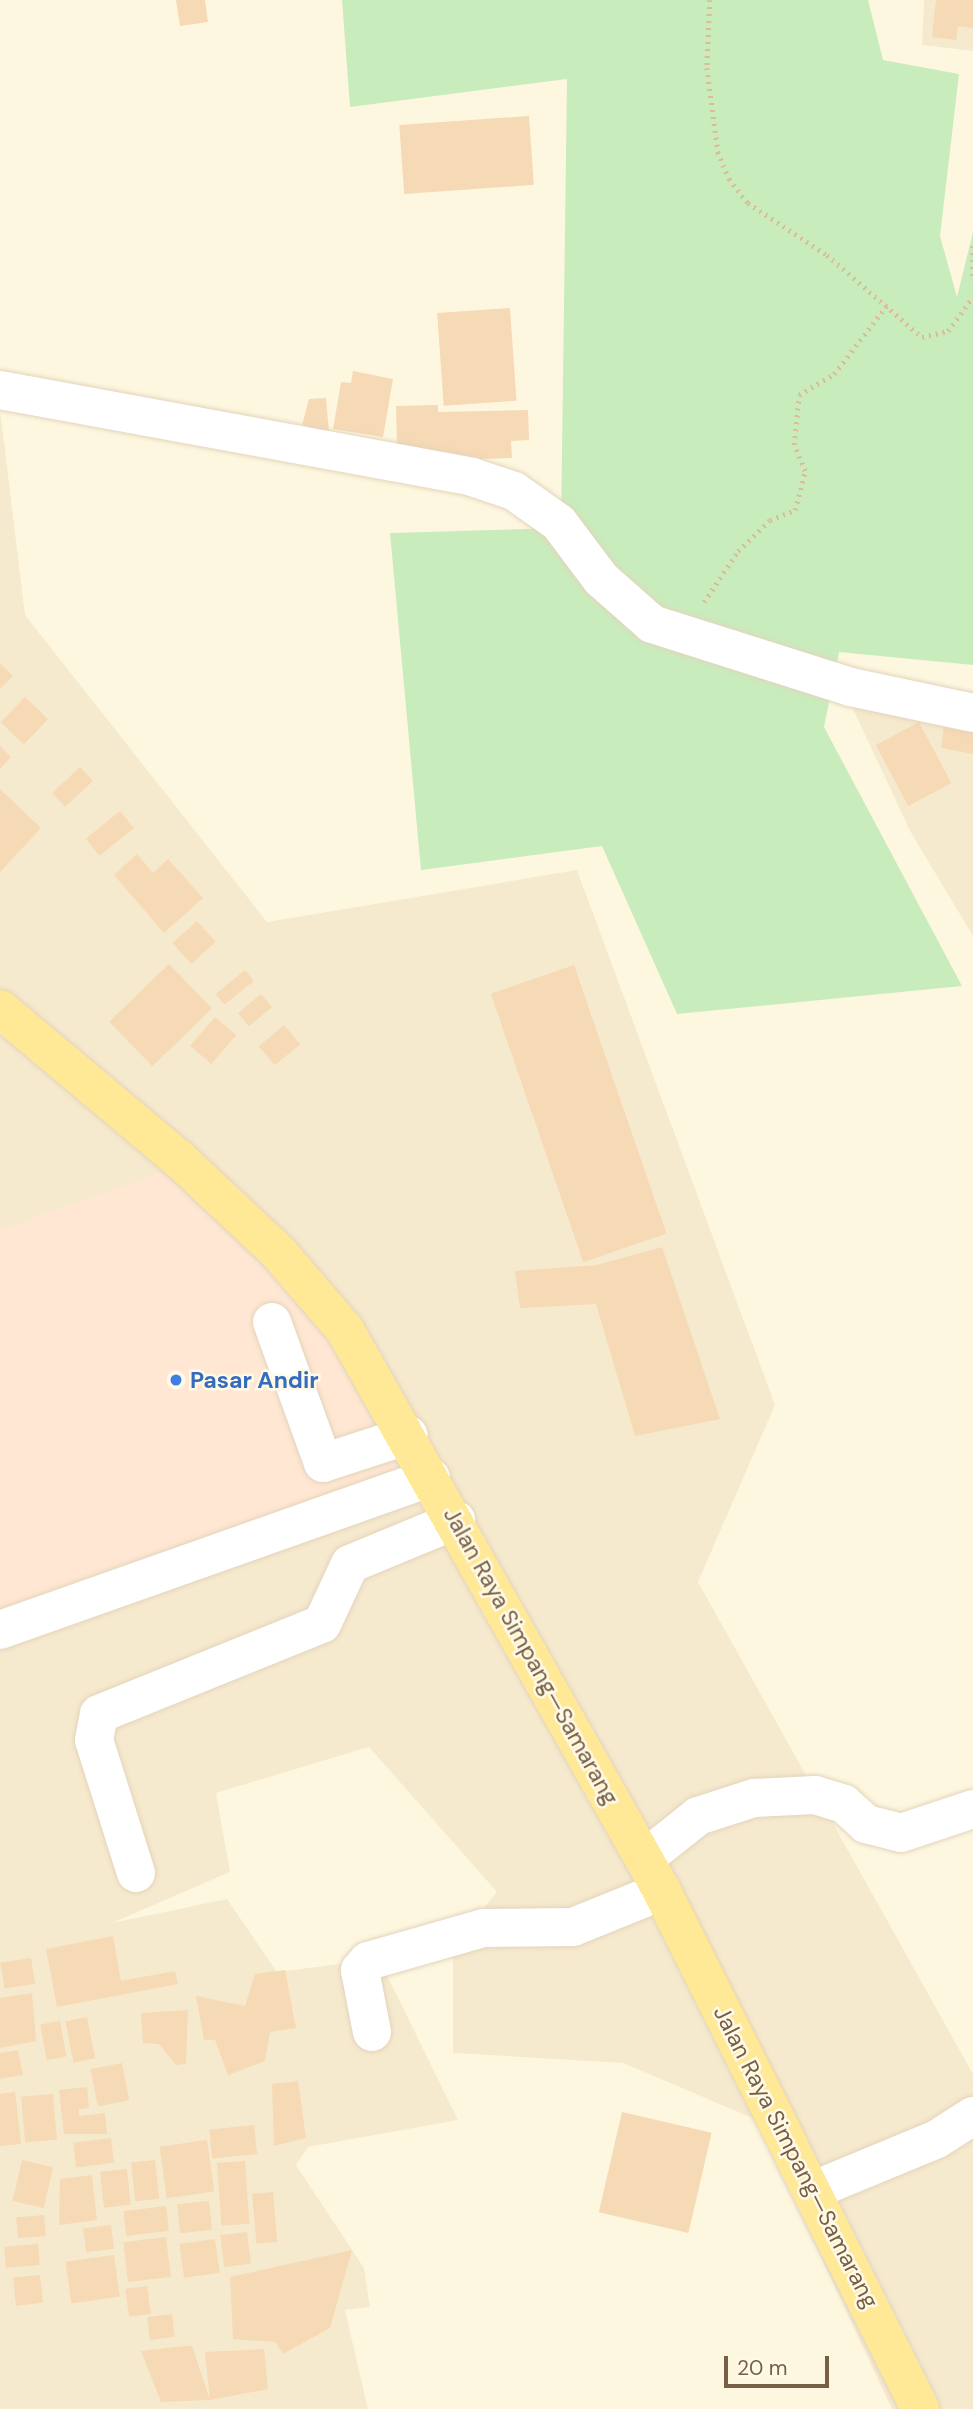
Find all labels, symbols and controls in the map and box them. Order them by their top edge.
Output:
place label: Pasar Andir [190,1366,319,1394]
marker: Pasar Andir [168,1372,184,1388]
street label: Jalan Raya Simpang—Samarang [438,1503,624,1809]
street label: Jalan Raya Simpang—Samarang [708,2001,884,2313]
scale bar [728,2342,833,2386]
text: 20 m [737,2354,788,2382]

